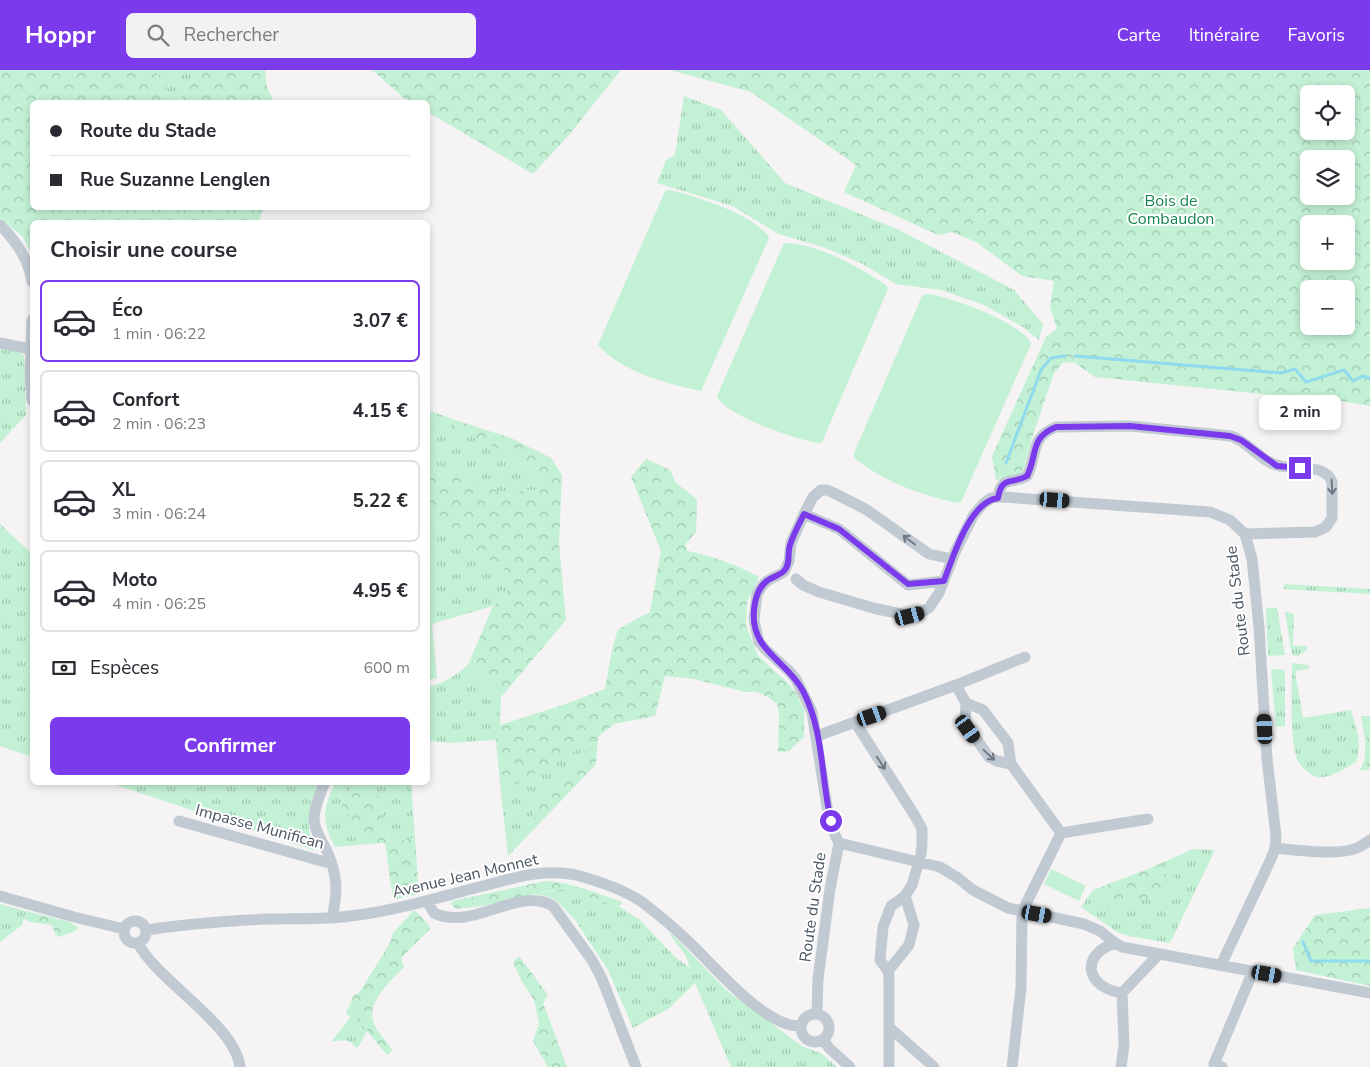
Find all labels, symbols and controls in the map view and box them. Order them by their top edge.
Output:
search box [126,13,476,58]
text: Hoppr [25,19,96,51]
icon: search [144,21,172,49]
text: Rechercher [184,22,279,48]
text: Carte [1117,23,1161,47]
text: Itinéraire [1189,23,1260,47]
text: Favoris [1288,23,1345,47]
map controls [1300,85,1355,335]
button: locate [1300,85,1355,140]
text: Route du Stade [80,118,216,144]
button: layers [1300,150,1355,205]
text: Rue Suzanne Lenglen [80,167,270,193]
park label: Bois de Combaudon [1128,190,1214,230]
button: + [1300,215,1355,270]
text: Choisir une course [50,235,237,265]
button: − [1300,280,1355,335]
text: Éco [112,297,143,323]
icon: car [52,299,97,344]
text: 3.07 € [353,308,408,334]
text: 1 min · 06:22 [112,323,206,345]
text: Confort [112,387,179,413]
icon: car [52,389,97,434]
callout: 2 min [1259,396,1341,430]
text: 4.15 € [353,398,408,424]
text: 2 min [1279,401,1321,423]
text: 2 min · 06:23 [112,413,206,435]
route end [1289,457,1311,479]
text: XL [112,477,135,503]
icon: car [52,479,97,524]
one-way arrow [1327,479,1336,495]
text: 5.22 € [353,488,408,514]
car [1039,491,1070,509]
text: 3 min · 06:24 [112,503,206,525]
one-way arrow [903,535,916,546]
street label: Route du Stade [1220,545,1256,657]
text: Moto [112,567,158,593]
icon: car [52,569,97,614]
text: 4.95 € [353,578,408,604]
text: 4 min · 06:25 [112,593,206,615]
car [893,605,926,627]
icon: cash [50,654,78,682]
text: Espèces [90,655,159,681]
text: 600 m [363,657,410,679]
car [855,704,888,728]
car [953,712,982,746]
car [1256,714,1273,744]
button: Confirmer [50,717,410,775]
one-way arrow [983,749,995,761]
one-way arrow [875,756,886,770]
street label: Impasse Munifican [193,799,327,855]
route start [820,810,842,832]
street label: Avenue Jean Monnet [390,848,541,903]
street label: Route du Stade [794,851,832,963]
car [1020,904,1053,924]
car [1250,964,1283,984]

